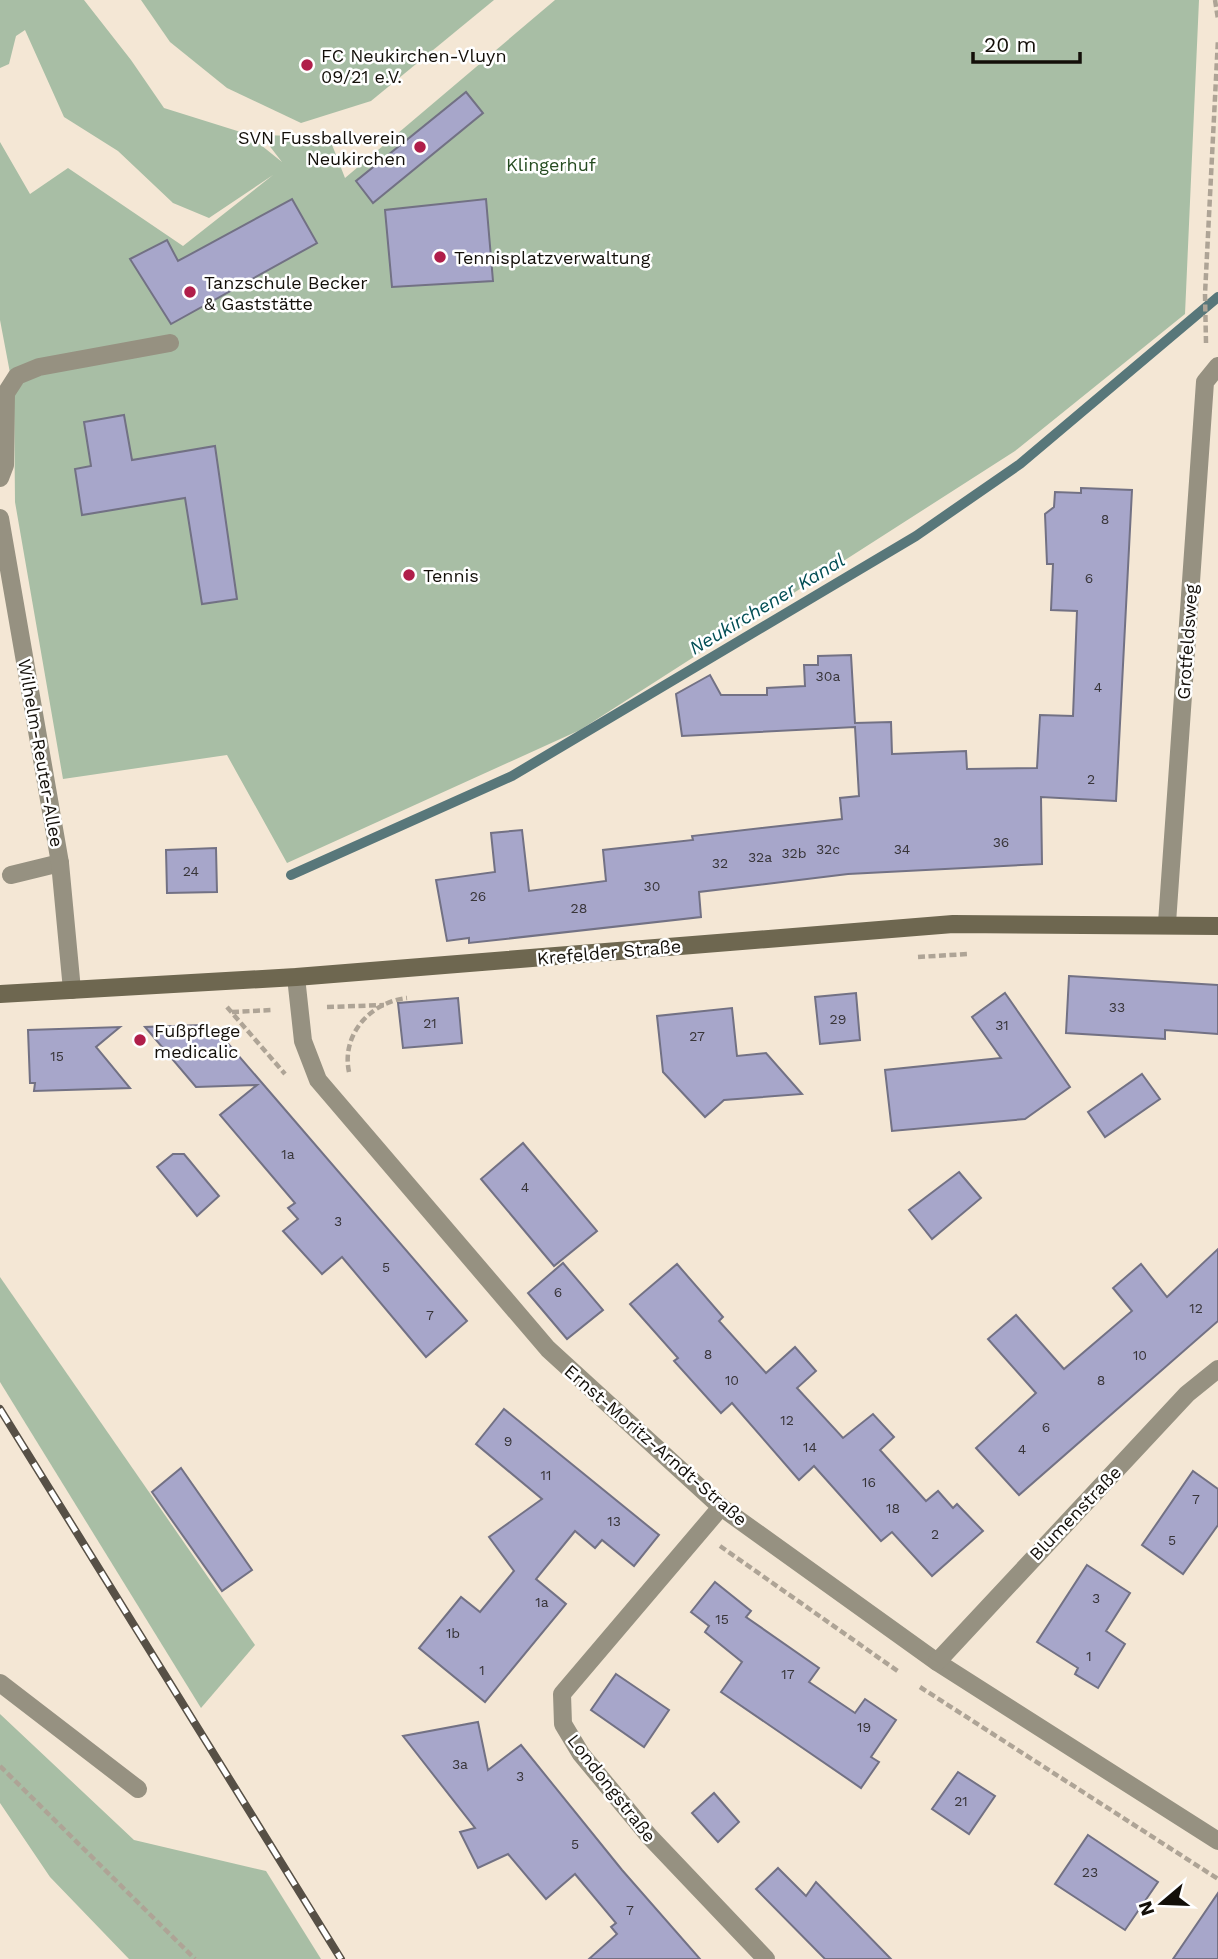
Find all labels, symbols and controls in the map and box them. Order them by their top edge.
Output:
scale bar [973,21,1080,65]
text: 20 m [984,32,1036,57]
place label: FC Neukirchen-Vluyn 09/21 e.V. [321,45,507,87]
marker: FC Neukirchen-Vluyn 09/21 e.V. [299,57,315,73]
place label: SVN Fussballverein Neukirchen [238,127,406,169]
marker: SVN Fussballverein Neukirchen [412,139,428,155]
park label: Klingerhuf [506,154,596,175]
place label: Tennisplatzverwaltung [454,247,651,268]
marker: Tennisplatzverwaltung [432,249,448,265]
place label: Tanzschule Becker & Gaststätte [204,272,368,314]
marker: Tanzschule Becker & Gaststätte [182,284,198,300]
house number: 8 [1101,511,1109,527]
water label: Neukirchener Kanal [685,548,849,660]
place label: Tennis [423,565,479,586]
marker: Tennis [401,567,417,583]
house number: 6 [1085,570,1093,586]
street label: Grotfeldsweg [1172,583,1202,700]
street label: Wilhelm-Reuter-Allee [14,657,68,849]
house number: 30a [816,668,840,684]
house number: 4 [1094,679,1102,695]
house number: 2 [1087,771,1095,787]
house number: 36 [993,834,1009,850]
house number: 32c [816,841,840,857]
house number: 34 [894,841,910,857]
house number: 32b [781,845,807,861]
house number: 32a [748,849,772,865]
house number: 32 [712,855,728,871]
house number: 24 [183,863,199,879]
house number: 30 [644,878,660,894]
house number: 26 [470,888,486,904]
house number: 28 [571,900,587,916]
street label: Krefelder Straße [536,935,682,969]
house number: 33 [1109,999,1125,1015]
house number: 29 [830,1011,846,1027]
house number: 21 [423,1015,437,1031]
house number: 31 [995,1017,1009,1033]
place label: Fußpflege medicalic [154,1020,241,1062]
house number: 27 [689,1028,705,1044]
marker: Fußpflege medicalic [132,1032,148,1048]
house number: 15 [50,1048,64,1064]
house number: 1a [281,1146,295,1162]
house number: 4 [521,1179,529,1195]
house number: 3 [334,1213,342,1229]
house number: 5 [382,1259,390,1275]
house number: 6 [554,1284,562,1300]
house number: 12 [1189,1300,1203,1316]
house number: 7 [426,1307,434,1323]
house number: 8 [704,1346,712,1362]
house number: 10 [1133,1347,1147,1363]
street label: Ernst-Moritz-Arndt-Straße [560,1360,752,1530]
house number: 10 [725,1372,739,1388]
house number: 8 [1097,1372,1105,1388]
house number: 12 [780,1412,794,1428]
house number: 6 [1042,1419,1050,1435]
house number: 9 [504,1433,512,1449]
house number: 14 [803,1439,817,1455]
house number: 4 [1018,1441,1026,1457]
street label: Blumenstraße [1025,1462,1125,1564]
house number: 11 [541,1467,551,1483]
house number: 16 [862,1474,876,1490]
house number: 7 [1192,1491,1200,1507]
house number: 18 [886,1500,900,1516]
house number: 13 [607,1513,621,1529]
house number: 2 [931,1526,939,1542]
house number: 5 [1168,1532,1176,1548]
house number: 3 [1092,1590,1100,1606]
house number: 1a [535,1594,549,1610]
house number: 15 [715,1611,729,1627]
house number: 1b [446,1625,460,1641]
house number: 1 [1086,1648,1092,1664]
house number: 1 [479,1662,485,1678]
house number: 17 [781,1666,795,1682]
house number: 19 [857,1719,871,1735]
street label: Londongstraße [563,1730,661,1846]
house number: 3a [452,1756,468,1772]
house number: 3 [516,1768,524,1784]
house number: 21 [954,1793,968,1809]
house number: 5 [571,1836,579,1852]
house number: 23 [1082,1864,1098,1880]
north arrow [1127,1868,1197,1938]
text: N [1133,1898,1160,1919]
house number: 7 [626,1902,634,1918]

